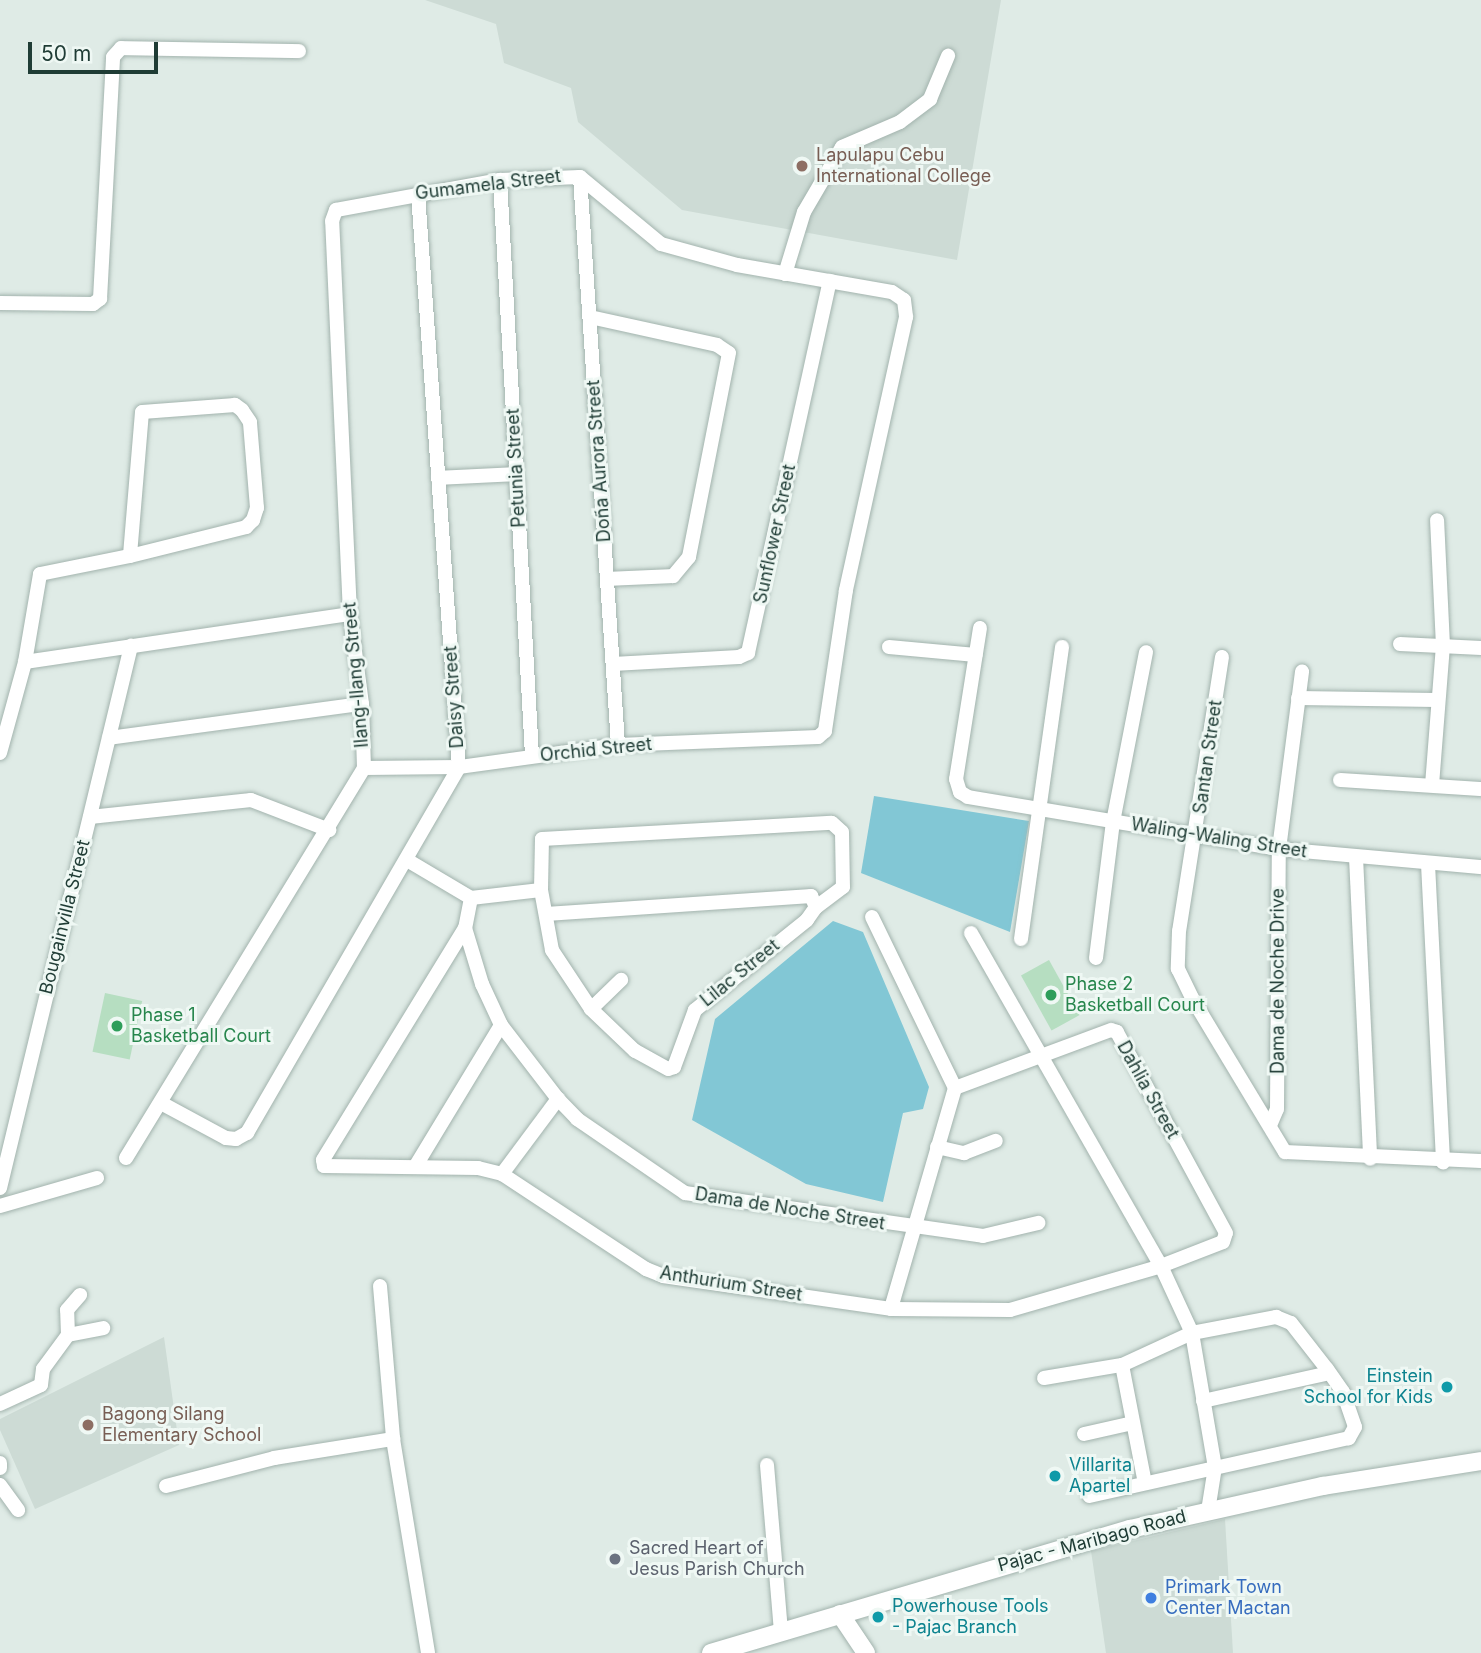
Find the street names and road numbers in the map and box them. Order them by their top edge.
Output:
street label: Gumamela Street [414,165,562,205]
street label: Doña Aurora Street [583,379,615,543]
street label: Petunia Street [502,408,530,528]
street label: Sunflower Street [750,462,800,606]
street label: Ilang-Ilang Street [339,601,373,749]
street label: Daisy Street [440,645,468,749]
street label: Santan Street [1189,699,1227,815]
street label: Orchid Street [539,733,653,767]
street label: Waling-Waling Street [1129,813,1309,863]
street label: Bougainvilla Street [35,838,95,996]
street label: Dama de Noche Drive [1267,888,1289,1074]
street label: Lilac Street [696,935,784,1011]
street label: Dahlia Street [1112,1037,1184,1143]
street label: Dama de Noche Street [693,1183,887,1235]
street label: Anthurium Street [658,1262,804,1306]
street label: Pajac - Maribago Road [995,1505,1189,1577]

